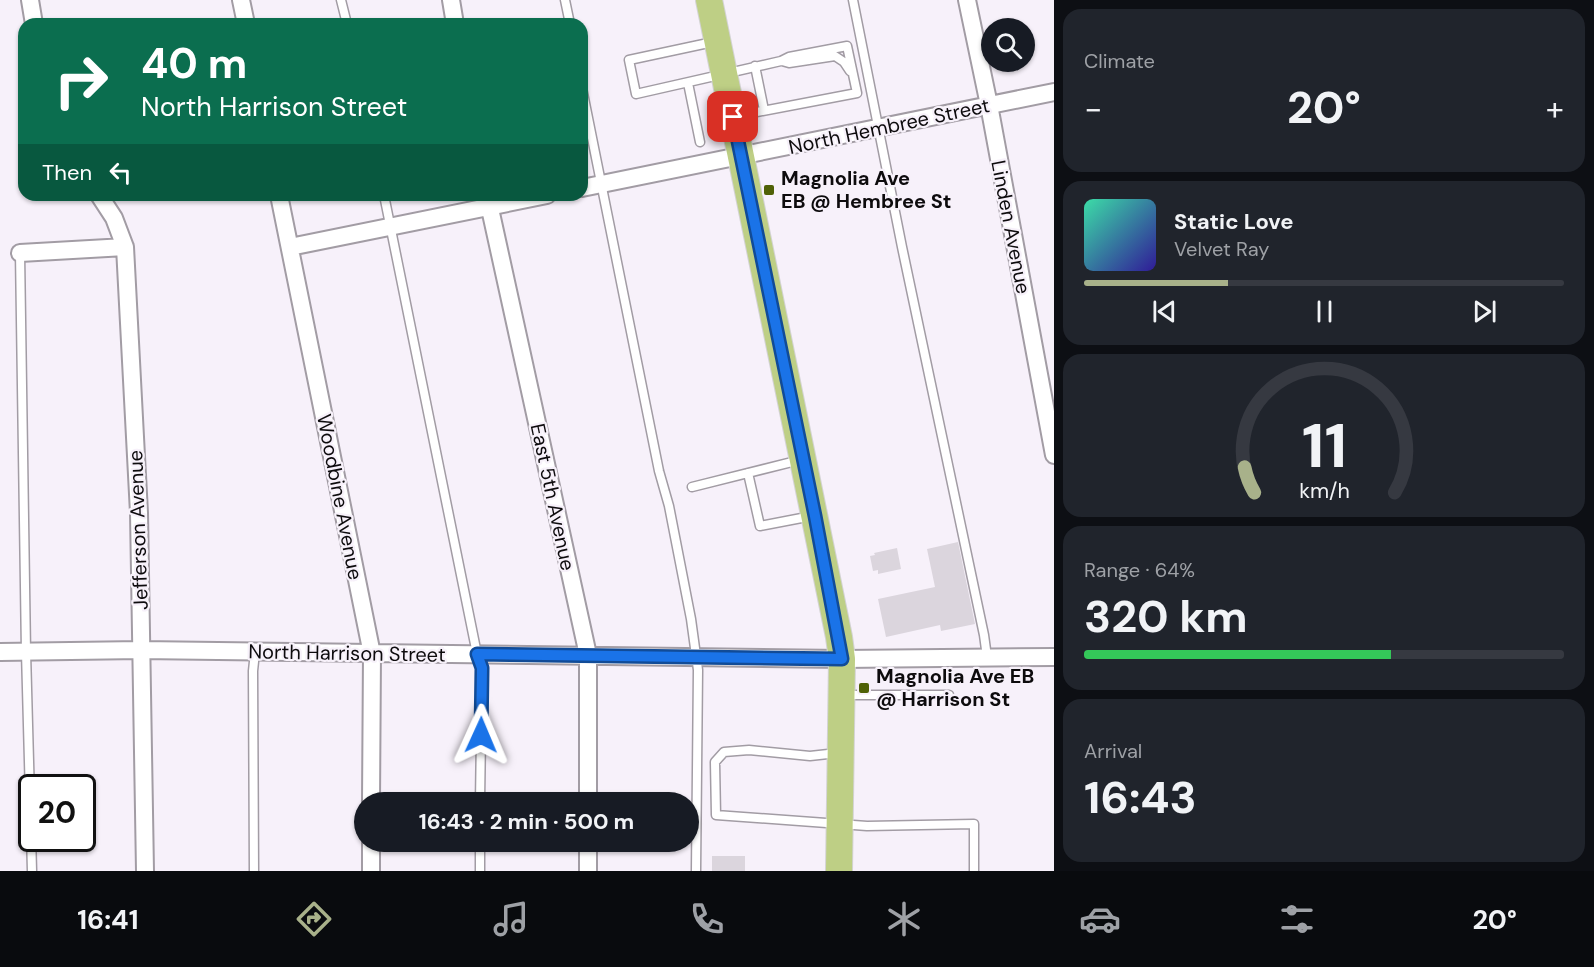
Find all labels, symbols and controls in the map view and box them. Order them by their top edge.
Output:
map controls [981,18,1035,72]
button: search [981,18,1035,72]
text: 40 m [141,36,247,91]
icon: right [42,42,120,120]
text: Climate [1084,48,1155,74]
text: 20° [1287,78,1361,137]
text: − [1084,87,1102,130]
text: + [1546,87,1564,130]
text: North Harrison Street [141,89,407,124]
pin [707,91,758,142]
street label: North Hembree Street [786,92,992,160]
icon: arrive [716,100,749,133]
icon: left [104,156,137,189]
text: Then [42,158,92,187]
street label: Linden Avenue [985,158,1037,296]
place label: Magnolia Ave EB @ Hembree St [781,165,952,214]
marker: Magnolia Ave EB @ Hembree St [762,183,776,197]
text: Static Love [1174,207,1294,236]
text: Velvet Ray [1174,236,1269,262]
icon: previous [1148,295,1181,328]
icon: pause [1308,295,1341,328]
icon: next [1468,295,1501,328]
text: 11 [1301,405,1347,486]
street label: Woodbine Avenue [311,412,369,582]
street label: East 5th Avenue [525,421,581,573]
street label: Jefferson Avenue [122,450,154,610]
text: km/h [1299,477,1349,505]
text: Range · 64% [1084,557,1195,583]
text: 320 km [1084,587,1248,646]
street label: North Harrison Street [248,638,446,668]
place label: Magnolia Ave EB @ Harrison St [876,663,1034,712]
marker: Magnolia Ave EB @ Harrison St [857,681,871,695]
position arrow [449,703,513,767]
text: Arrival [1084,738,1142,764]
text: 16:43 [1084,768,1197,827]
speed limit sign: 20 [18,774,96,852]
text: 16:43 · 2 min · 500 m [419,807,634,836]
icon: directions [293,898,335,940]
icon: music [490,898,532,940]
icon: phone [686,898,728,940]
icon: climate [883,898,925,940]
icon: car [1079,898,1121,940]
icon: filters [1276,898,1318,940]
text: 16:41 [77,902,138,937]
text: 20° [1472,902,1517,937]

